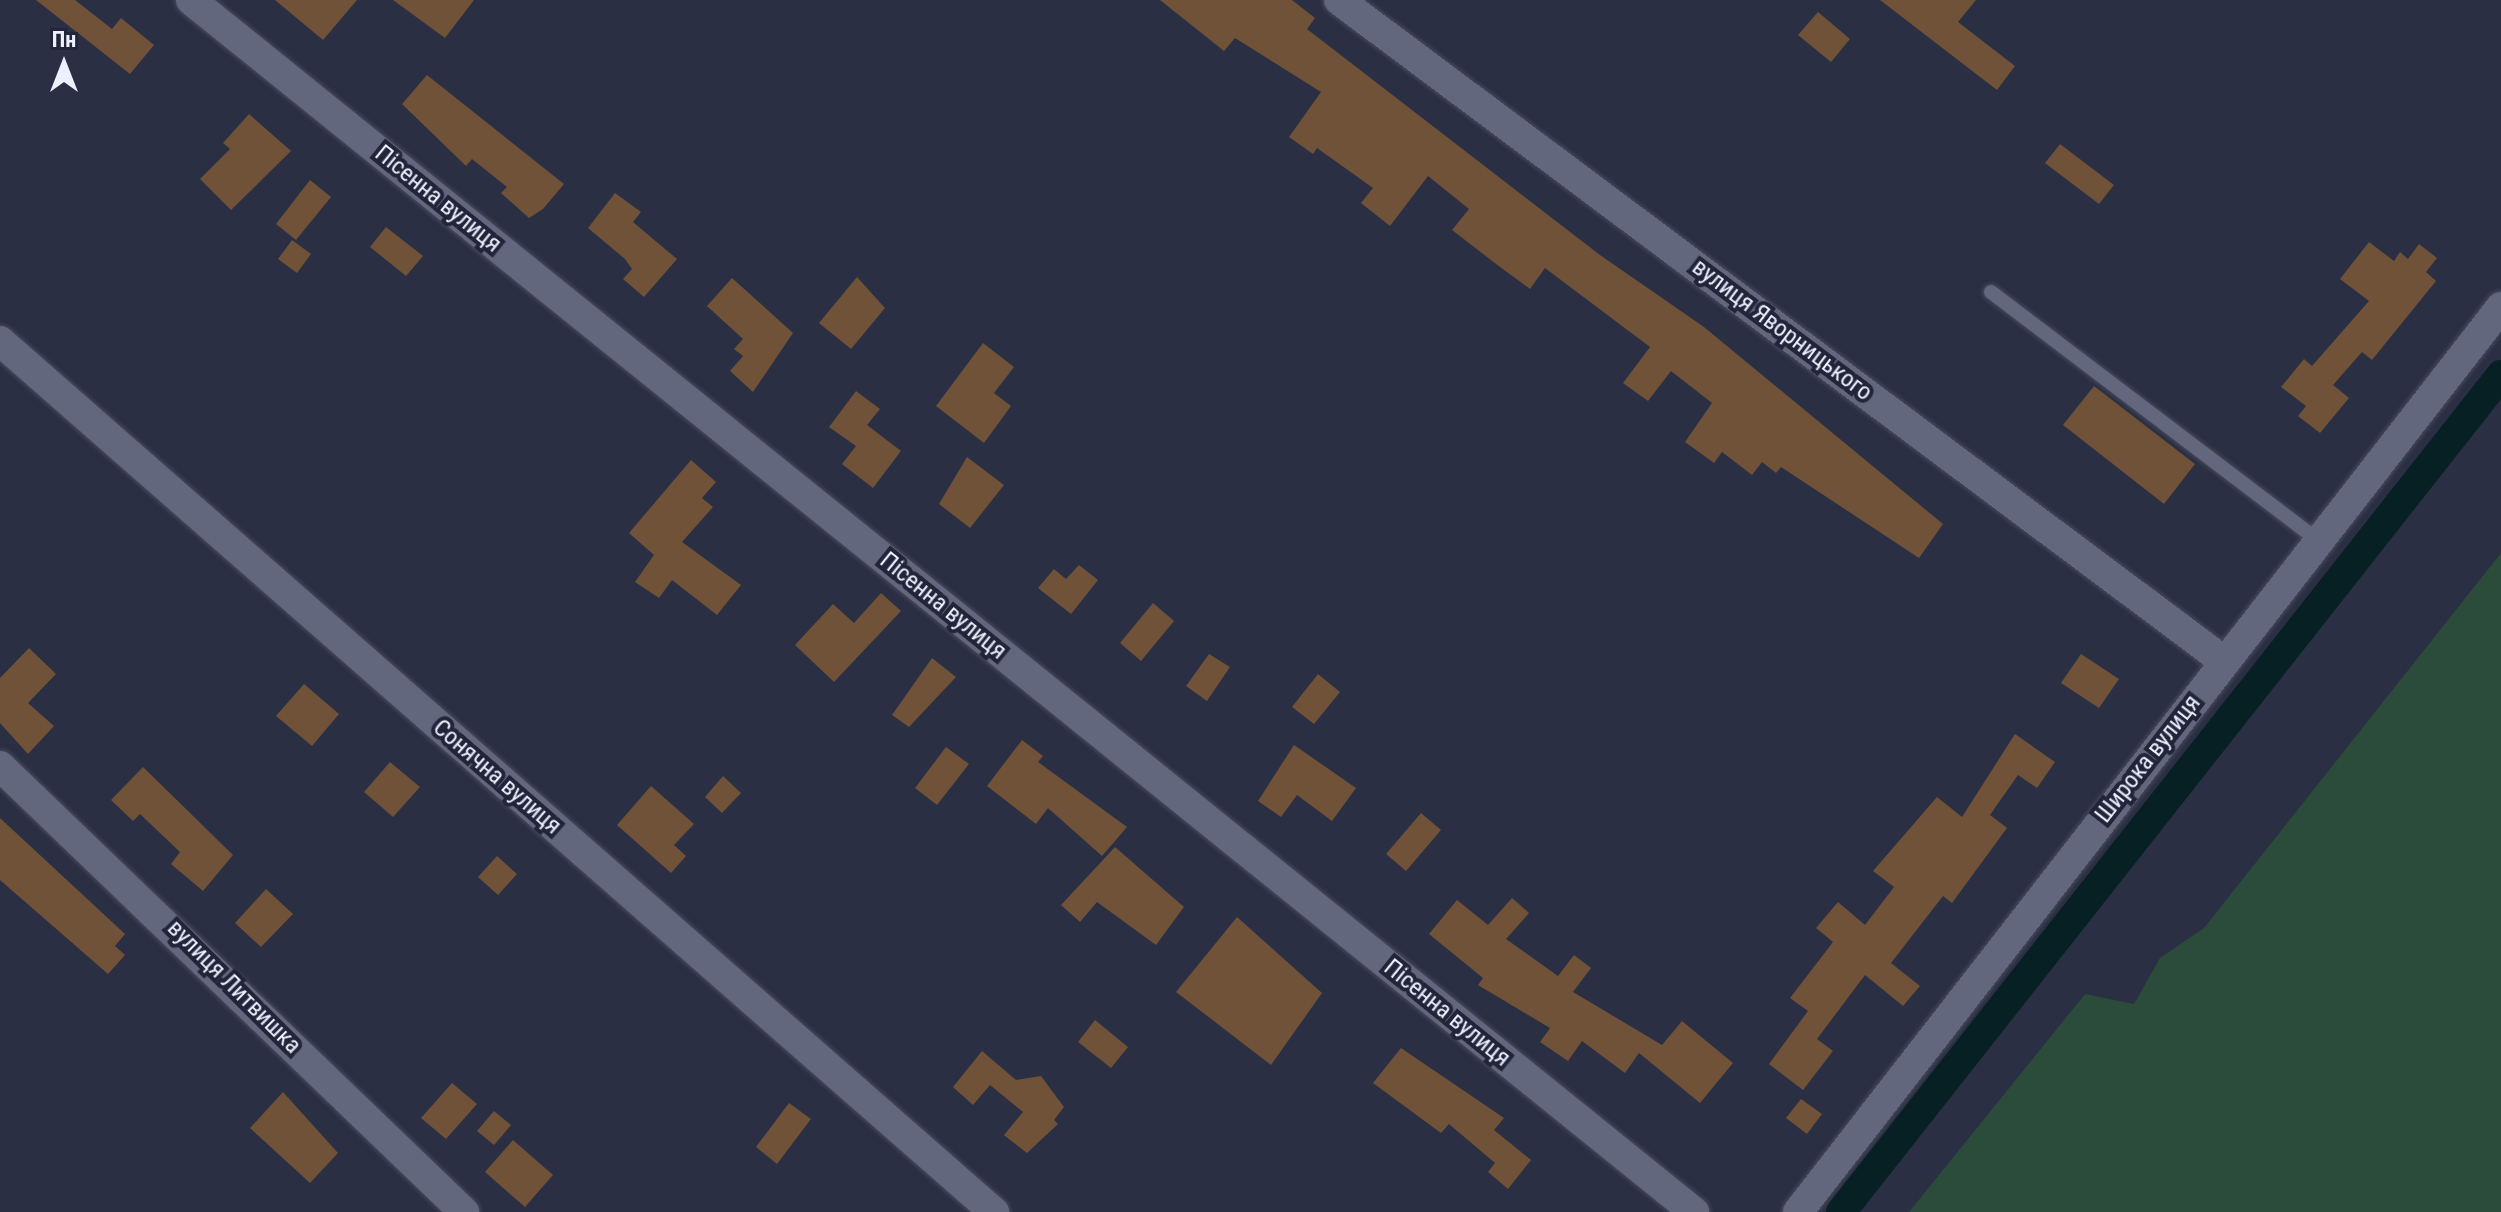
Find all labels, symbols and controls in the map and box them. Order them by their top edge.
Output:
north arrow [24,24,104,104]
text: Пн [52,27,76,52]
street label: Пісенна вулиця [369,139,507,259]
street label: вулиця Яворницького [1686,253,1878,407]
street label: Пісенна вулиця [874,546,1012,666]
street label: Широка вулиця [2089,689,2207,829]
street label: Сонячна вулиця [427,714,567,840]
street label: вулиця Литвишка [161,914,307,1060]
street label: Пісенна вулиця [1378,953,1516,1073]

